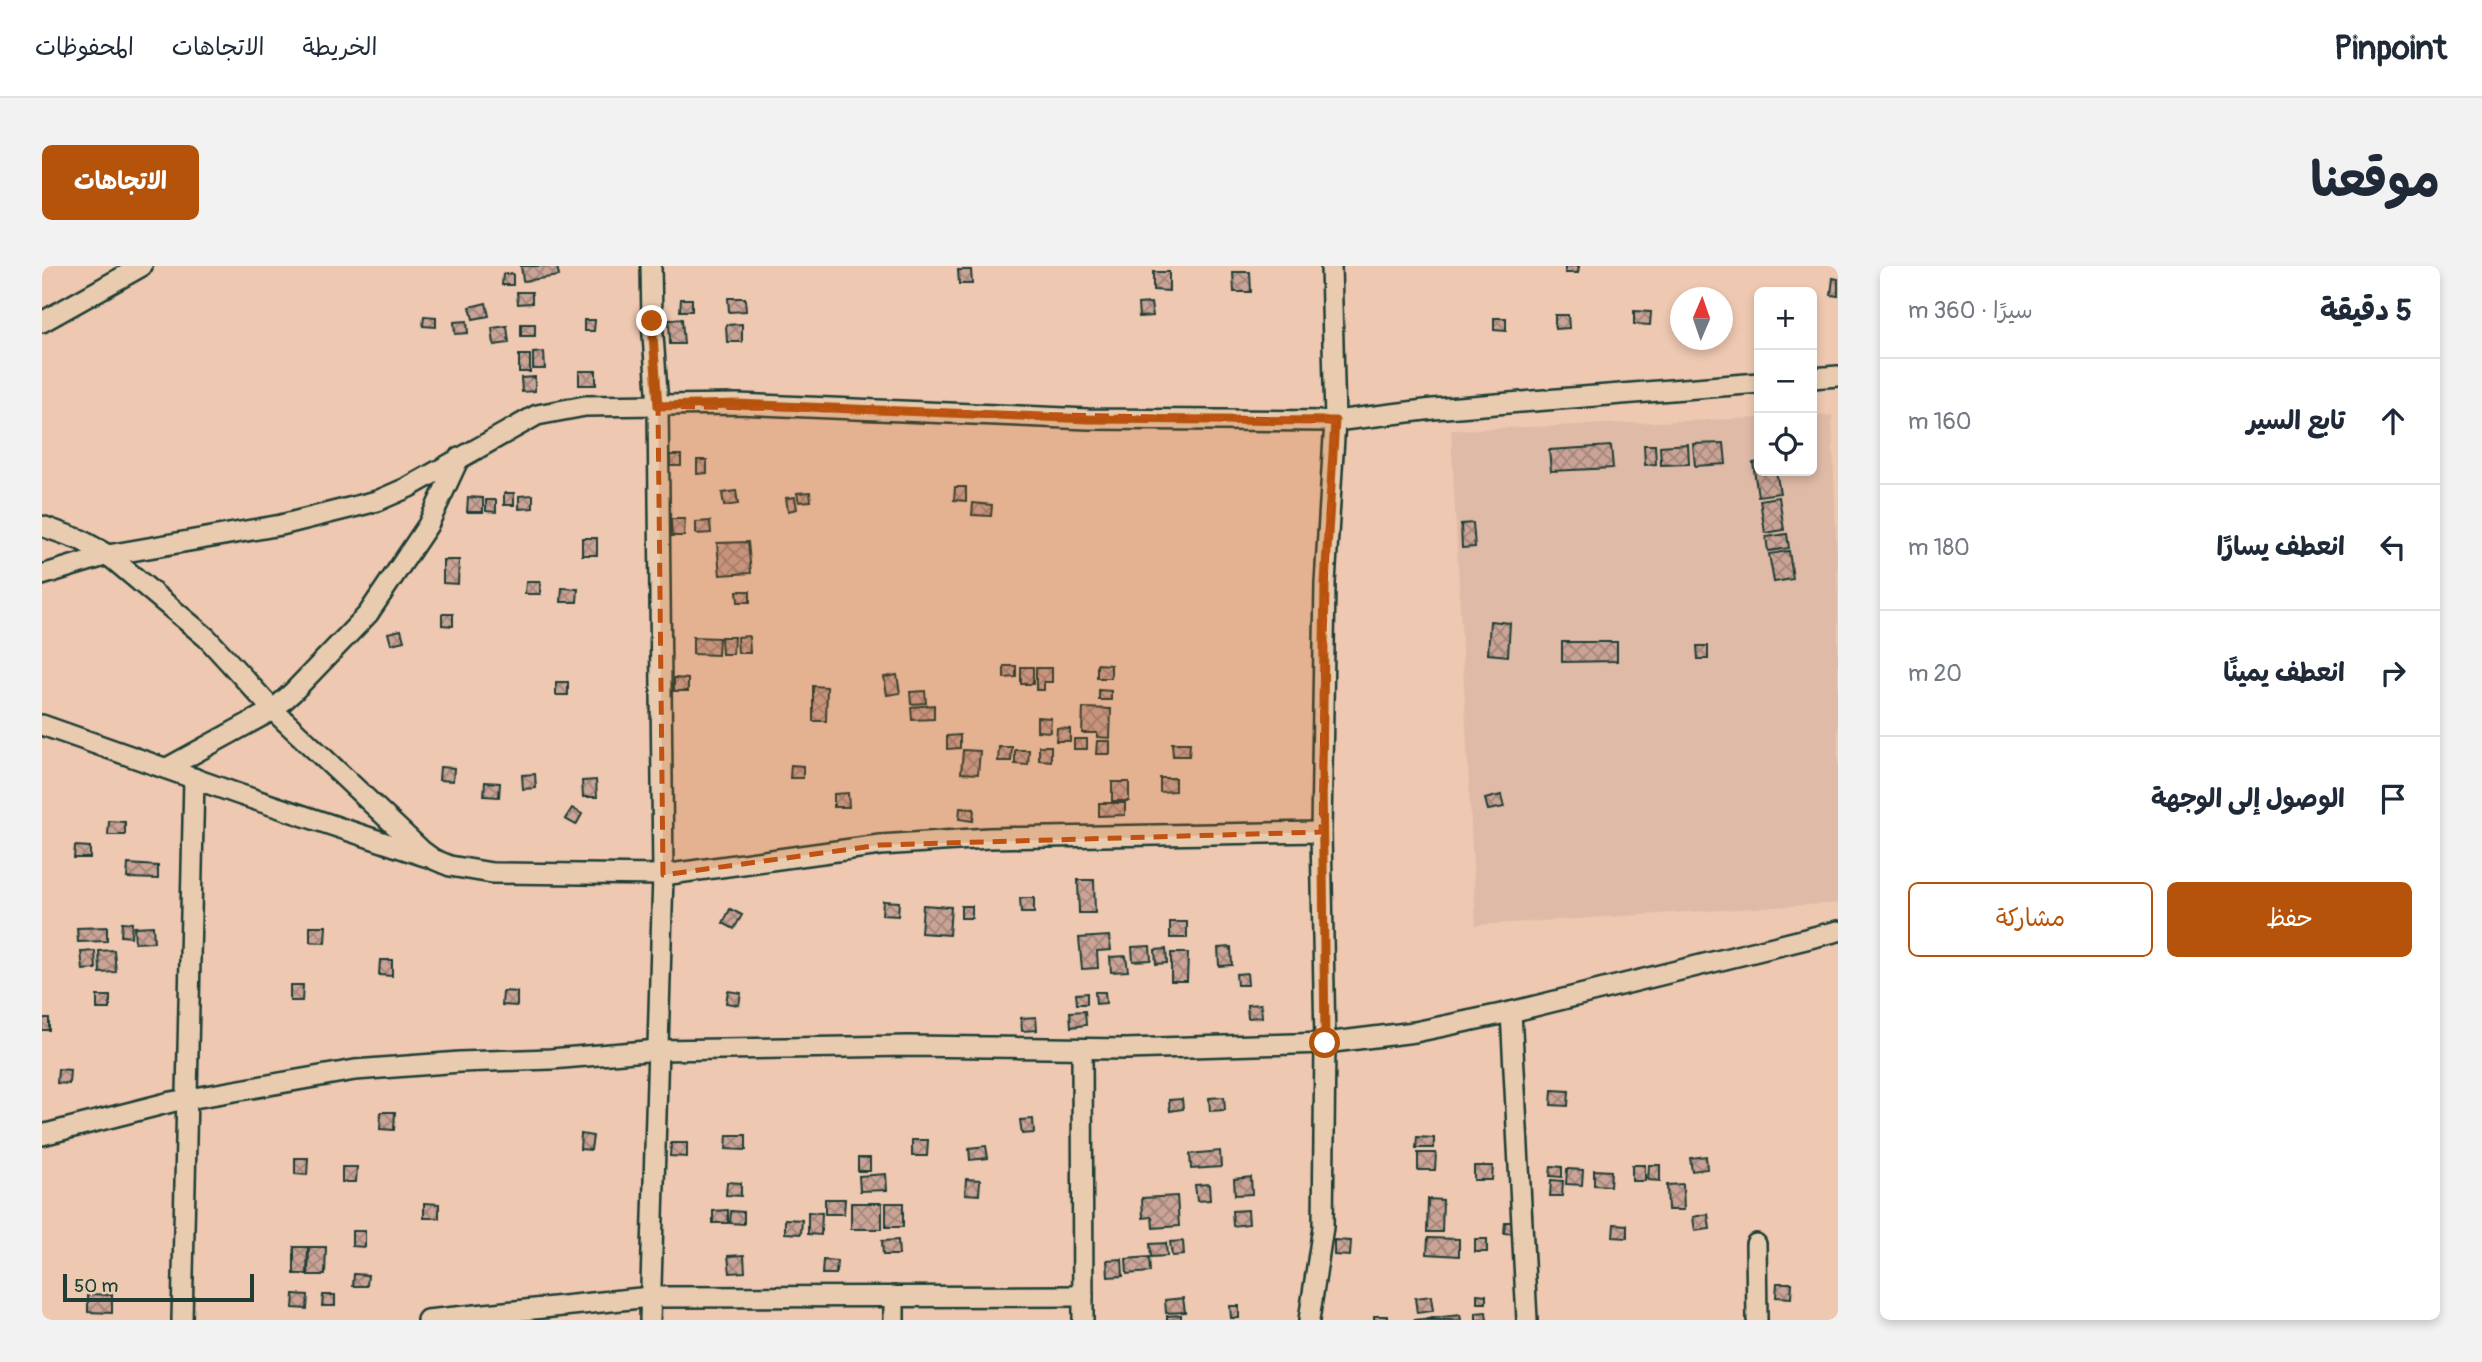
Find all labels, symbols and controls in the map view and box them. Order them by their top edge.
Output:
text: Pinpoint [2334,28,2447,69]
text: المحفوظات [35,33,134,62]
text: الاتجاهات [172,33,265,62]
text: الخريطة [303,33,377,62]
button: الاتجاهات [42,145,199,220]
text: موقعنا [2310,150,2440,211]
north arrow [1670,287,1733,350]
map controls [1754,287,1817,476]
button: + [1754,287,1817,350]
text: 5 دقيقة [2320,292,2412,329]
text: سيرًا · 360 m [1908,296,2033,325]
route end [636,305,667,336]
button: − [1754,350,1817,413]
icon: ahead [2374,402,2412,440]
text: تابع السير [2247,405,2345,437]
text: 160 m [1908,407,1972,436]
button: locate [1754,413,1817,476]
icon: left [2374,528,2412,566]
text: انعطف يسارًا [2216,531,2345,563]
text: 180 m [1908,533,1970,562]
icon: right [2374,654,2412,692]
text: انعطف يمينًا [2223,657,2345,689]
text: 20 m [1908,659,1962,688]
icon: arrive [2374,780,2412,818]
text: الوصول إلى الوجهة [2151,783,2345,815]
button: مشاركة [1908,882,2153,957]
button: حفظ [2167,882,2412,957]
route start [1309,1027,1340,1058]
scale bar [63,1271,254,1303]
text: 50 m [74,1274,118,1298]

